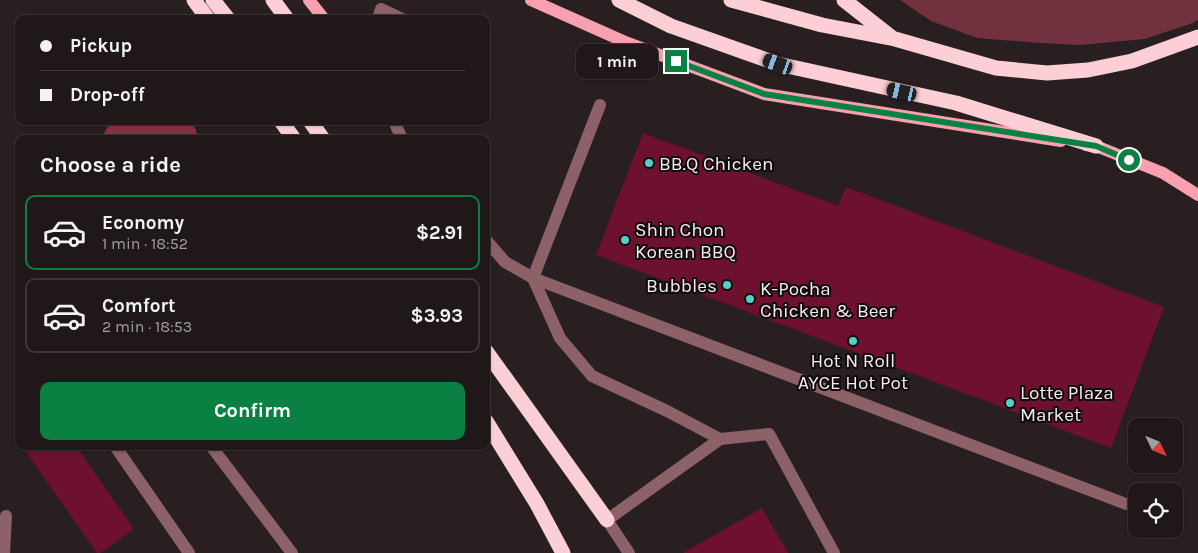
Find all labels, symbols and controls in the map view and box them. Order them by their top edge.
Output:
text: Pickup [70,35,132,57]
callout: 1 min [576,44,658,78]
route end [665,50,687,72]
text: 1 min [597,52,637,71]
car [761,52,794,76]
car [885,81,918,103]
text: Drop-off [70,84,145,106]
route start [1118,149,1140,171]
text: Choose a ride [40,152,181,178]
place label: BB.Q Chicken [659,153,773,175]
marker: BB.Q Chicken [643,157,655,169]
icon: car [42,210,87,255]
text: Economy [102,212,184,234]
place label: Shin Chon Korean BBQ [635,219,736,263]
text: $2.91 [416,222,463,244]
text: 1 min · 18:52 [102,234,188,253]
marker: Shin Chon Korean BBQ [619,234,631,246]
place label: Bubbles [646,275,717,297]
place label: K-Pocha Chicken & Beer [760,278,895,322]
marker: Bubbles [721,279,733,291]
icon: car [42,293,87,338]
marker: K-Pocha Chicken & Beer [744,293,756,305]
text: Comfort [102,295,176,317]
text: $3.93 [411,305,463,327]
text: 2 min · 18:53 [102,317,192,336]
marker: Hot N Roll AYCE Hot Pot [847,335,859,347]
place label: Hot N Roll AYCE Hot Pot [798,350,908,394]
button: Confirm [40,382,465,440]
place label: Lotte Plaza Market [1020,382,1114,426]
marker: Lotte Plaza Market [1004,397,1016,409]
north arrow [1128,418,1182,472]
map controls [1128,418,1183,538]
button: locate [1128,483,1183,538]

